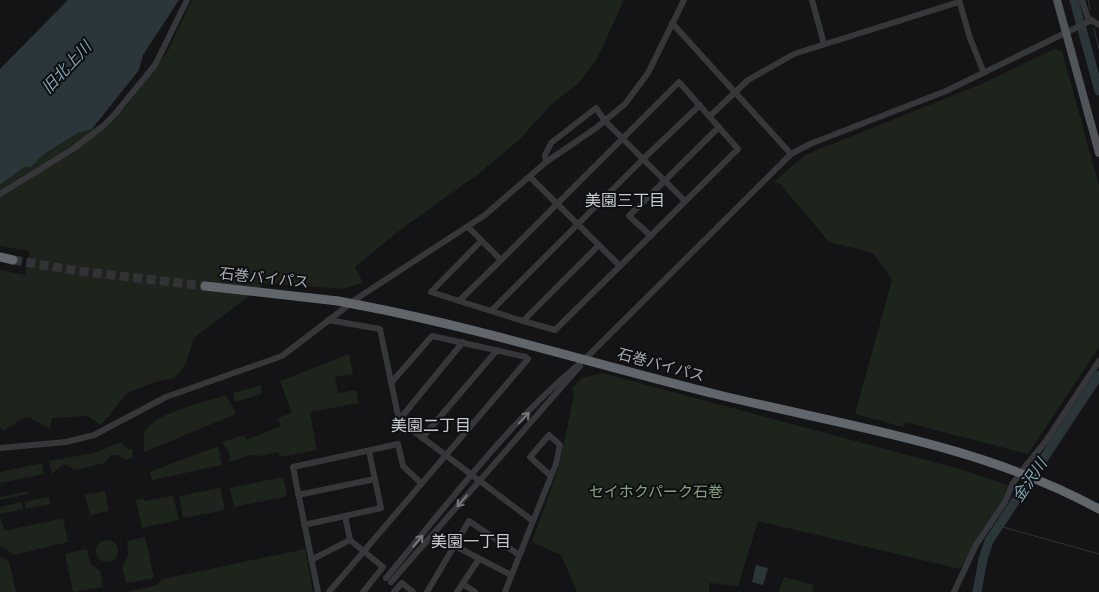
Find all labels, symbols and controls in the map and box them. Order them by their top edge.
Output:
water label: 旧北上川 [38,36,96,97]
district label: 美園三丁目 [585,191,665,210]
street label: 石巻バイパス [218,264,310,292]
street label: 石巻バイパス [615,345,707,385]
one-way arrow [518,412,530,425]
district label: 美園二丁目 [391,416,471,435]
water label: 金沢川 [1008,453,1052,505]
park label: セイホクパーク石巻 [589,483,723,501]
one-way arrow [456,495,467,508]
district label: 美園一丁目 [431,532,511,551]
one-way arrow [412,535,423,548]

